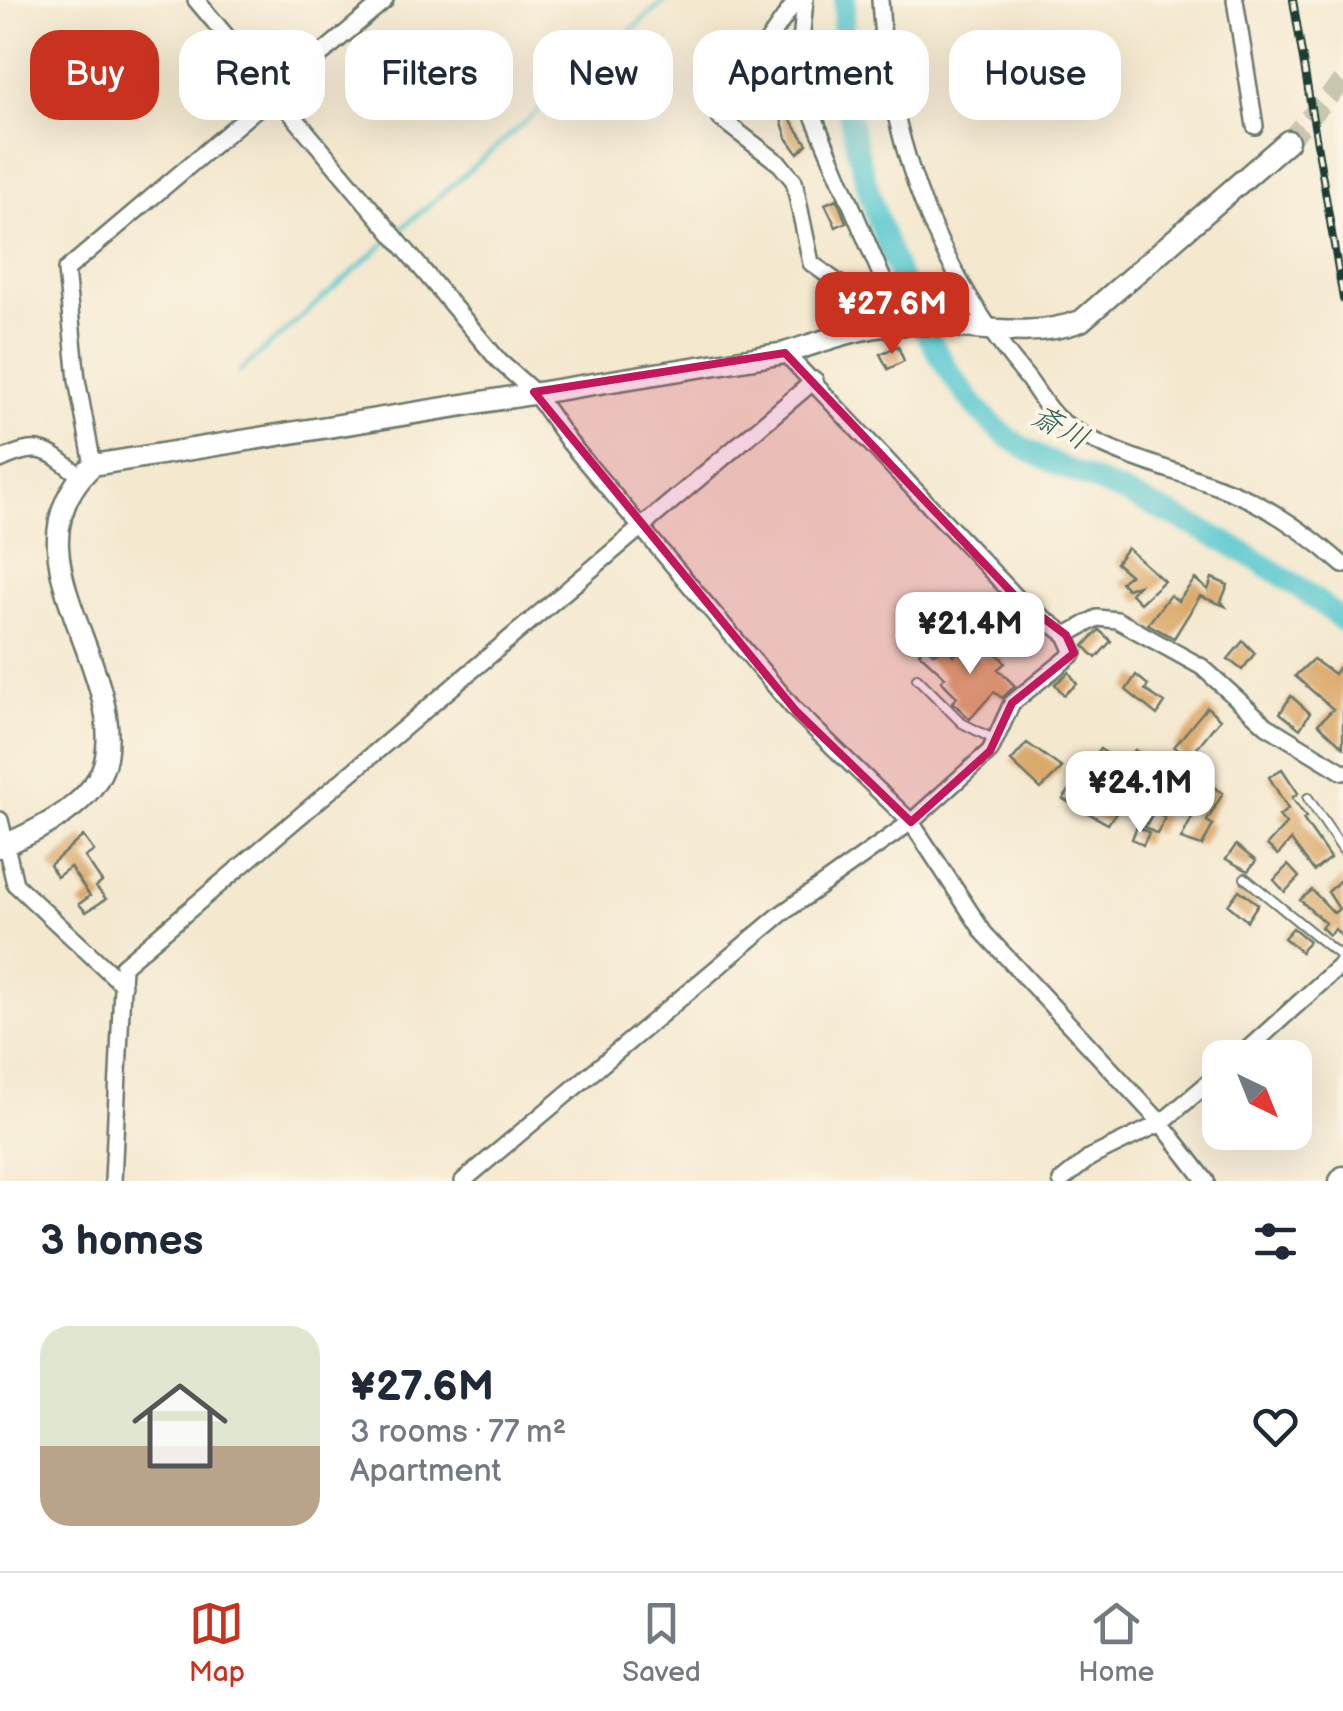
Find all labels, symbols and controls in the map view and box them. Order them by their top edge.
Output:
chip: Buy [30,30,159,120]
chip: Rent [179,30,325,120]
chip: Filters [345,30,513,120]
chip: New [533,30,673,120]
chip: Apartment [693,30,929,120]
chip: House [949,30,1121,120]
pin: ¥27.6M [811,272,973,357]
text: ¥27.6M [837,285,947,324]
water label: 斎川 [1025,398,1095,458]
pin: ¥21.4M [889,592,1051,677]
text: ¥21.4M [917,605,1023,644]
pin: ¥24.1M [1059,751,1221,836]
text: ¥24.1M [1088,764,1192,803]
north arrow [1202,1040,1312,1150]
map controls [1202,1040,1312,1150]
icon: filters [1248,1214,1303,1269]
text: 3 homes [40,1216,203,1267]
text: ¥27.6M [350,1362,494,1413]
icon: home [120,1366,240,1486]
icon: heart [1248,1399,1303,1454]
text: 3 rooms · 77 m² [350,1413,566,1452]
text: Apartment [350,1452,501,1491]
tab: Map [189,1596,245,1689]
tab: Saved [622,1596,701,1689]
tab: Home [1078,1596,1154,1689]

